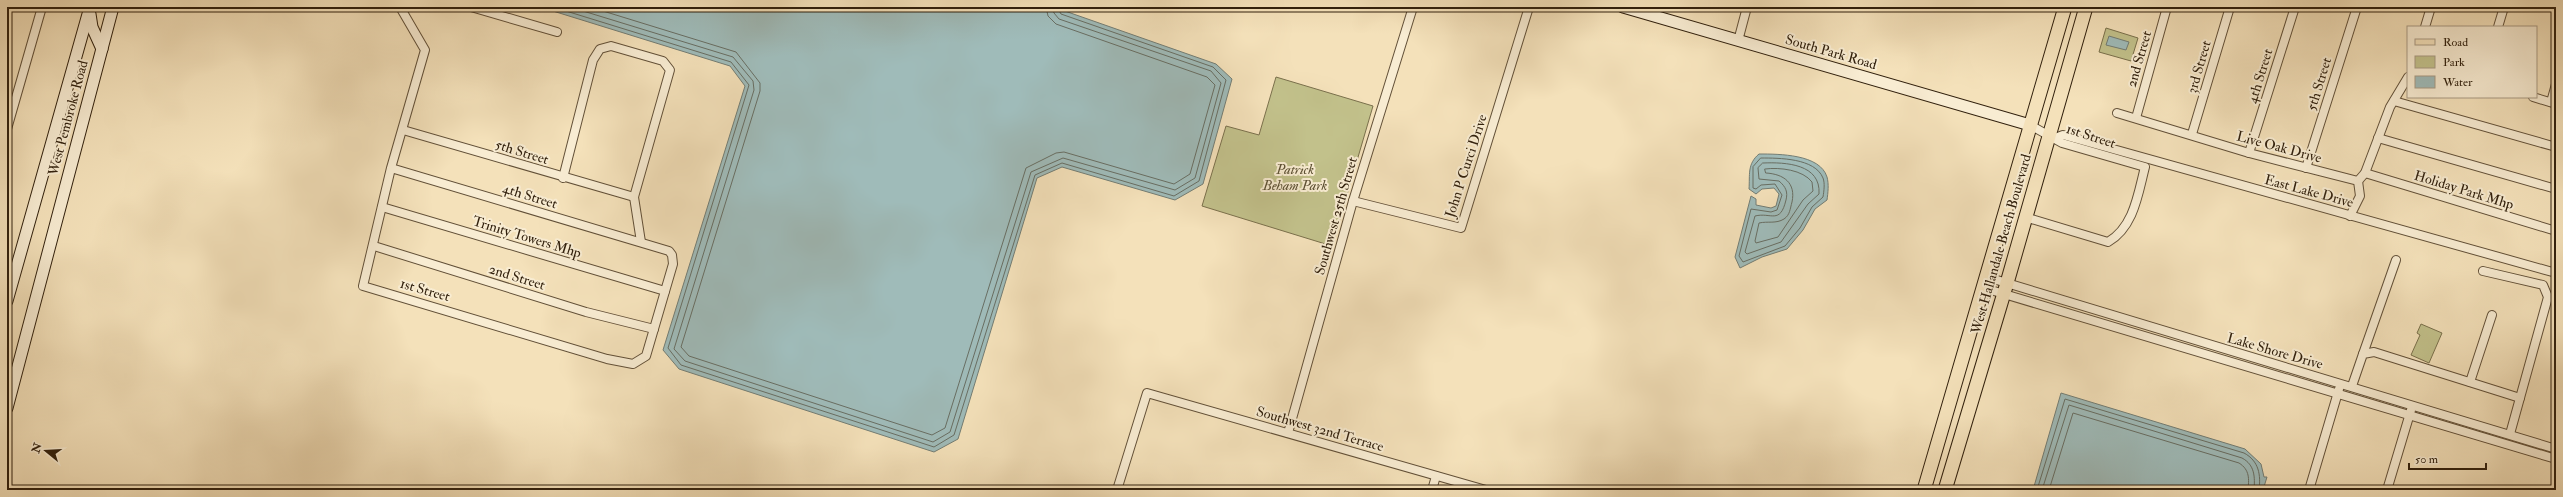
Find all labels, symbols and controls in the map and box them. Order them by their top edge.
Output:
legend [2407,26,2537,98]
street label: 2nd Street [2123,28,2155,89]
street label: South Park Road [1783,31,1879,73]
text: Road [2443,35,2468,50]
street label: 3rd Street [2183,38,2215,95]
street label: 4th Street [2244,46,2276,105]
street label: 5th Street [2303,55,2335,113]
text: Park [2443,55,2465,70]
street label: West Pembroke Road [44,58,92,179]
text: Water [2442,75,2473,90]
street label: John P Curci Drive [1441,112,1491,221]
street label: 1st Street [2064,120,2118,152]
street label: Live Oak Drive [2235,127,2324,167]
street label: 5th Street [493,136,551,168]
street label: West Hallandale Beach Boulevard [1967,152,2035,337]
street label: Southwest 25th Street [1311,155,1361,277]
park label: Patrick Beham Park [1262,161,1328,194]
street label: Holiday Park Mhp [2412,167,2516,214]
street label: East Lake Drive [2263,171,2355,211]
street label: 4th Street [501,180,560,212]
street label: Trinity Towers Mhp [470,212,583,263]
street label: 2nd Street [487,260,548,294]
street label: 1st Street [398,275,452,305]
street label: Lake Shore Drive [2225,329,2325,373]
street label: Southwest 32nd Terrace [1254,403,1386,455]
north arrow [26,431,66,471]
text: N [29,440,45,456]
scale bar [2409,445,2486,471]
text: 50 m [2415,452,2439,467]

